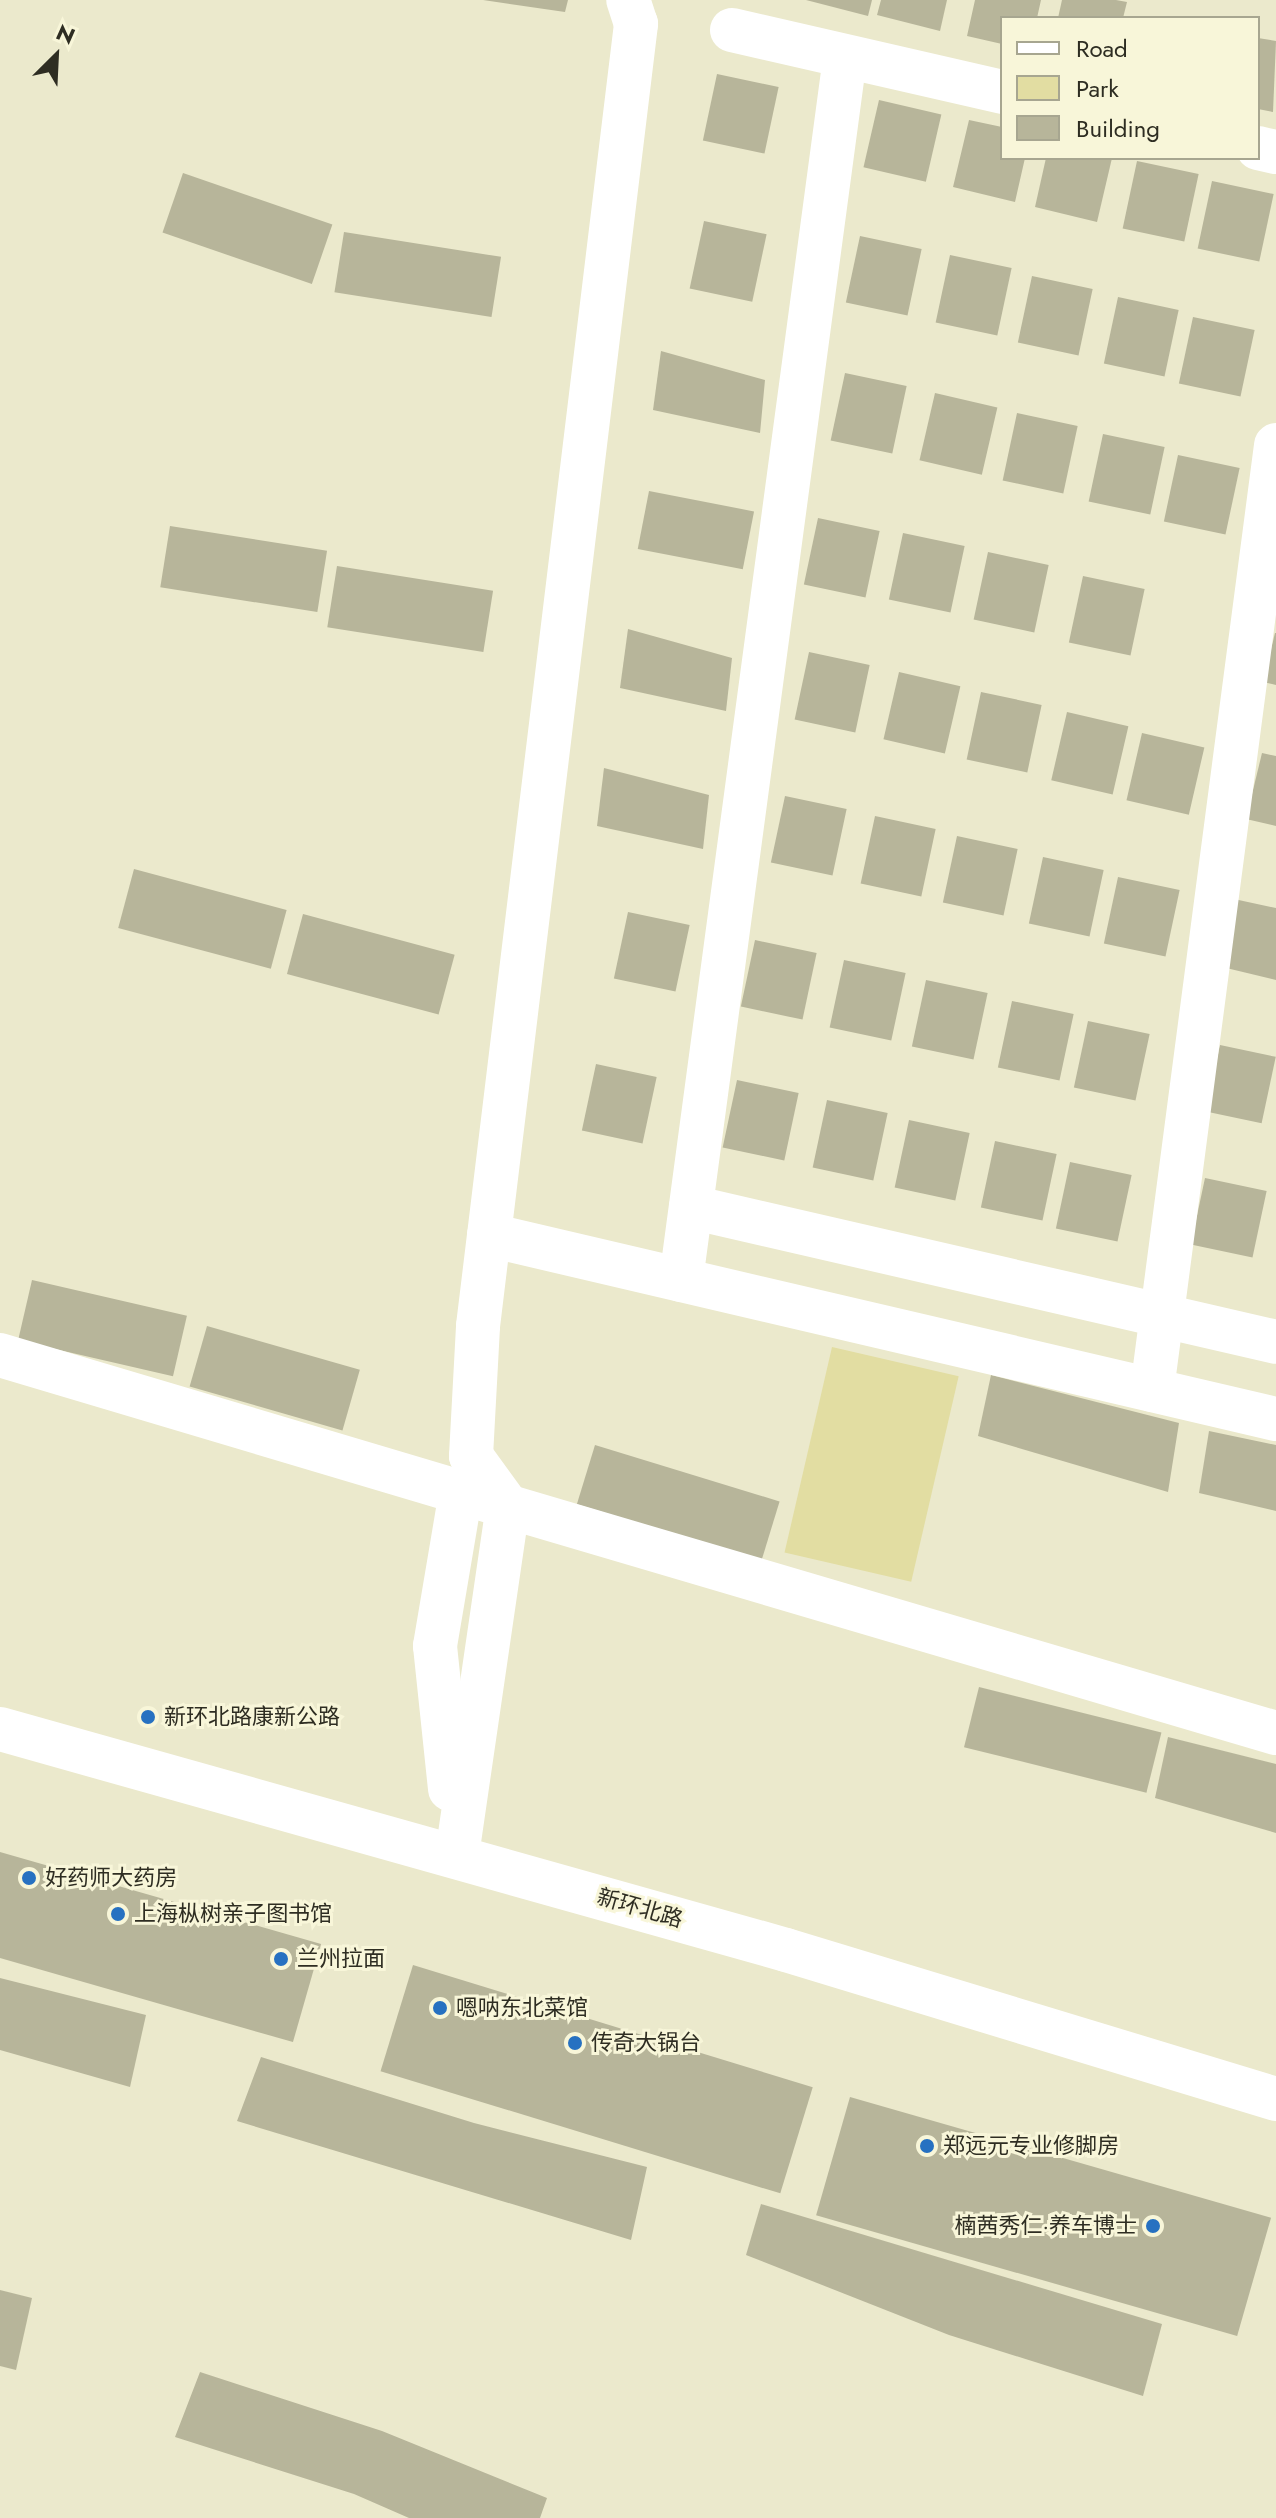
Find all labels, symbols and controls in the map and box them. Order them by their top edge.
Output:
north arrow [16,16,96,96]
text: N [51,16,80,52]
legend [1000,16,1260,160]
text: Road [1076,31,1128,66]
text: Park [1076,71,1119,106]
text: Building [1076,111,1160,146]
place label: 新环北路康新公路 [164,1704,340,1730]
marker: 新环北路康新公路 [139,1708,157,1726]
place label: 好药师大药房 [45,1865,177,1891]
marker: 好药师大药房 [20,1869,38,1887]
street label: 新环北路 [594,1883,686,1933]
place label: 上海枞树亲子图书馆 [134,1901,332,1927]
marker: 上海枞树亲子图书馆 [109,1905,127,1923]
place label: 兰州拉面 [297,1946,385,1972]
marker: 兰州拉面 [272,1950,290,1968]
place label: 嗯呐东北菜馆 [456,1995,588,2021]
marker: 嗯呐东北菜馆 [431,1999,449,2017]
place label: 传奇大锅台 [591,2030,701,2056]
marker: 传奇大锅台 [566,2034,584,2052]
place label: 郑远元专业修脚房 [943,2133,1119,2159]
marker: 郑远元专业修脚房 [918,2137,936,2155]
place label: 楠茜秀仁·养车博士 [954,2213,1137,2239]
marker: 楠茜秀仁·养车博士 [1144,2217,1162,2235]

